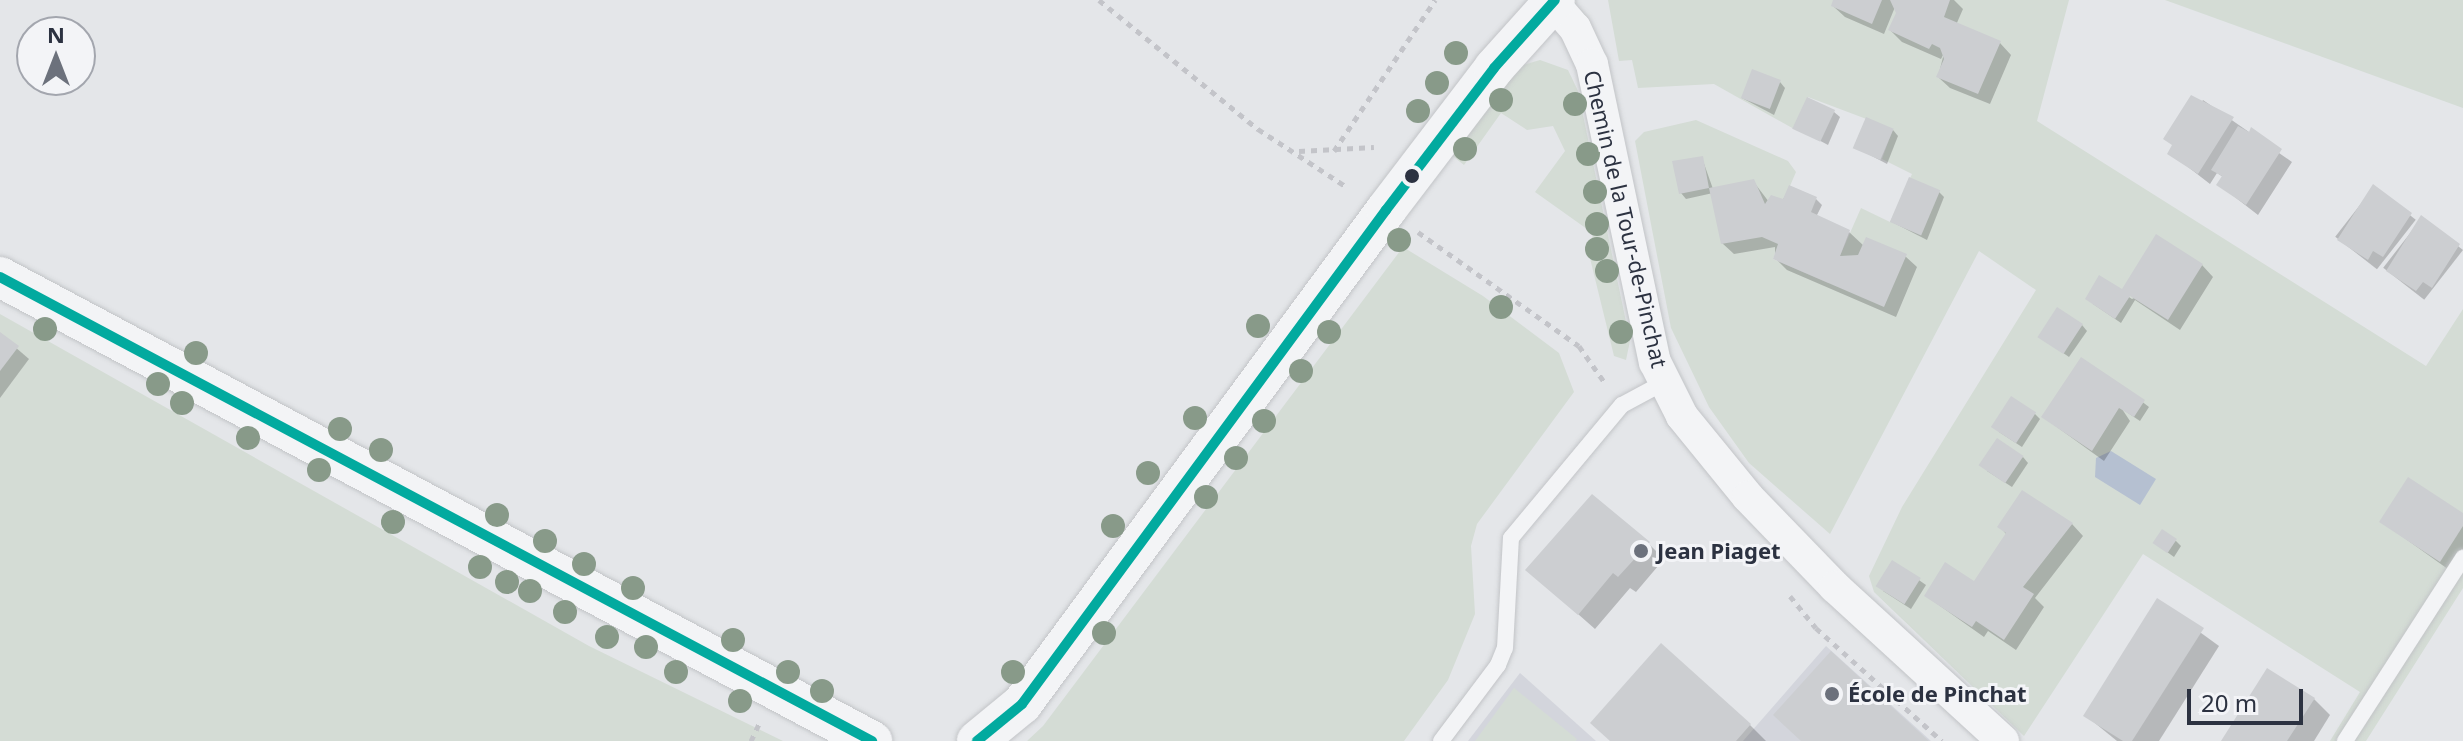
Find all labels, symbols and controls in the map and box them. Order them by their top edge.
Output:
north arrow [16,16,96,96]
text: N [47,19,65,49]
street label: Chemin de la Tour-de-Pinchat [1579,68,1673,370]
unlabelled marker [1404,168,1420,184]
place label: Jean Piaget [1657,538,1781,564]
marker: Jean Piaget [1632,542,1650,560]
scale bar [2191,673,2307,723]
place label: École de Pinchat [1848,681,2027,707]
marker: École de Pinchat [1823,685,1841,703]
text: 20 m [2201,686,2257,719]

